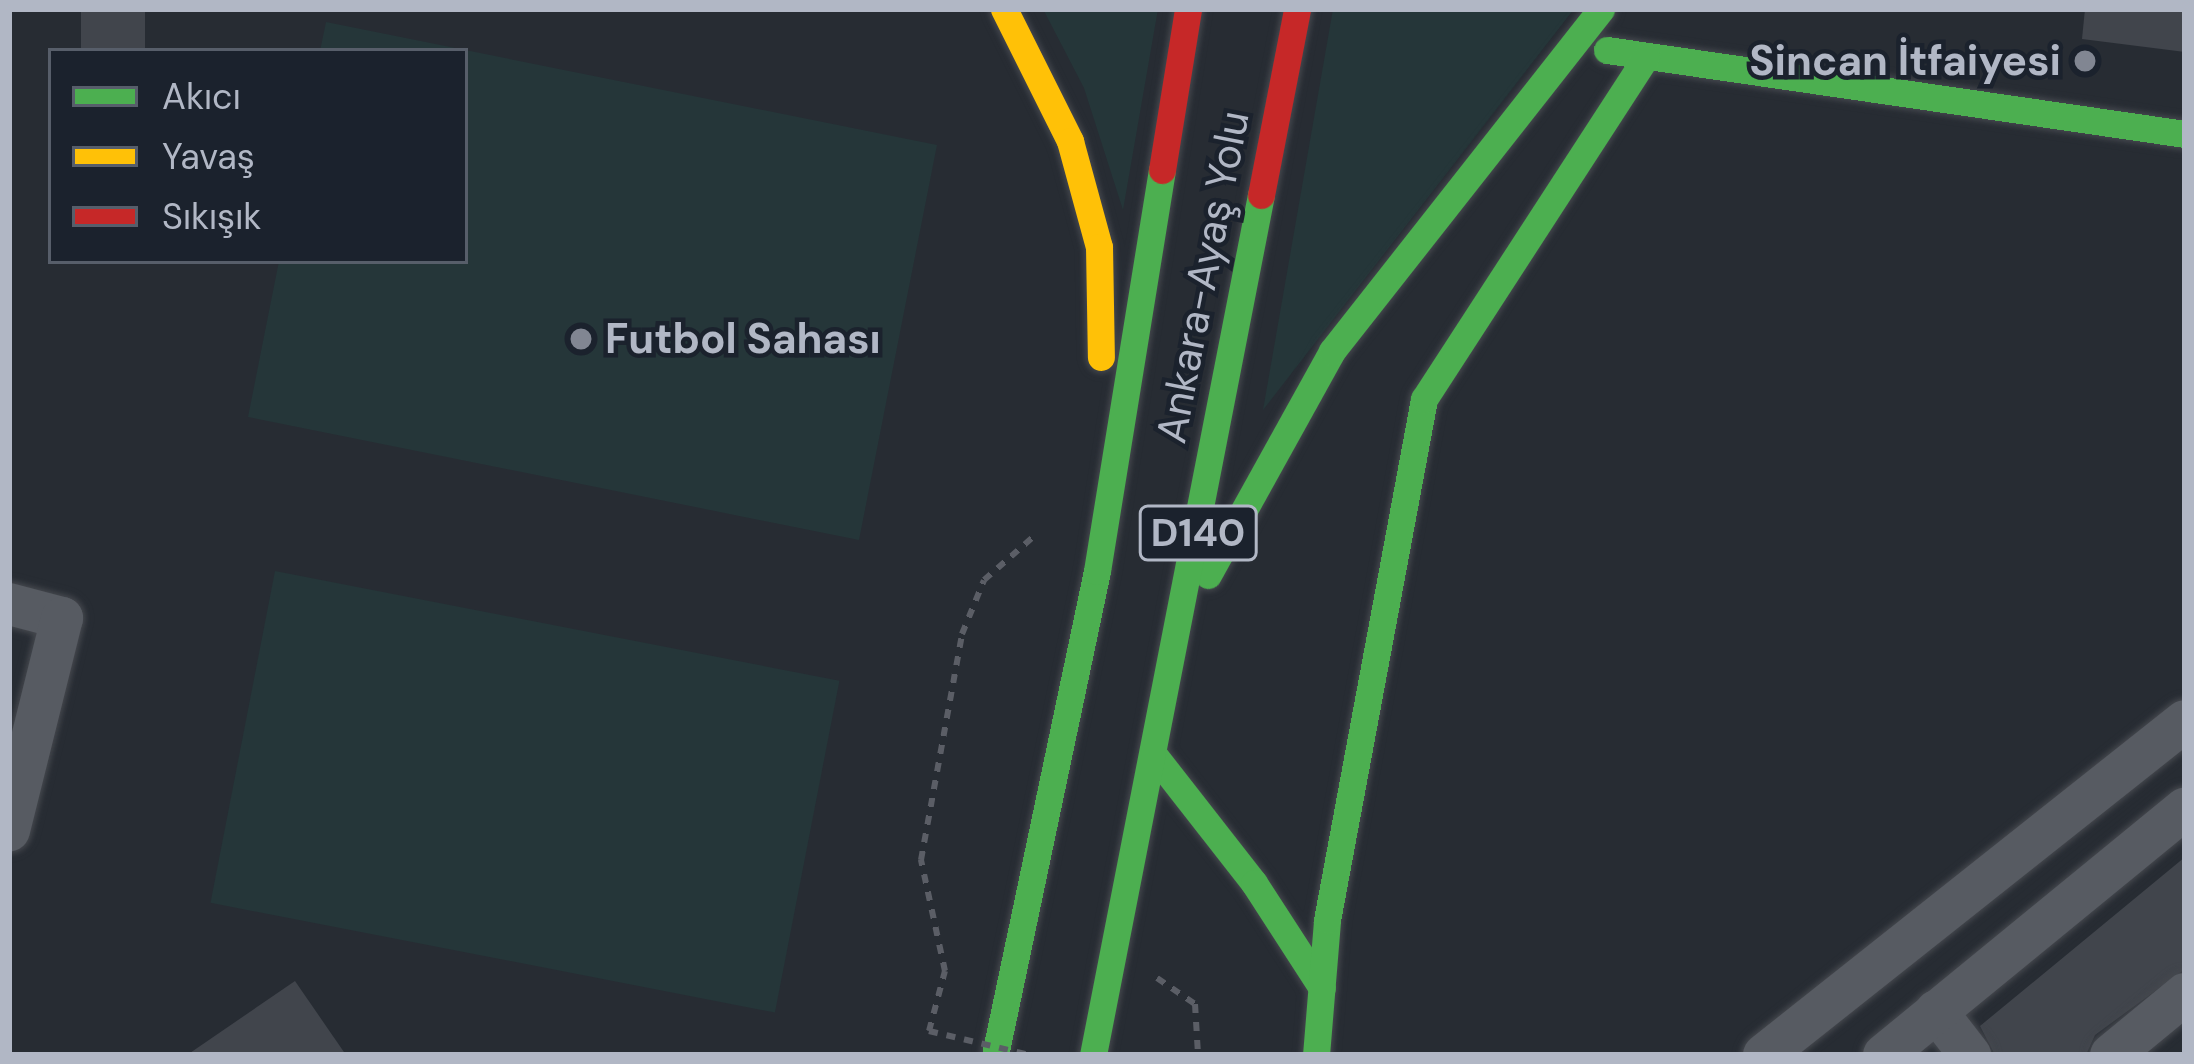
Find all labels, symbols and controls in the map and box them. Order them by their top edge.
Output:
place label: Sincan İtfaiyesi [1749,36,2061,86]
legend [48,48,468,264]
marker: Sincan İtfaiyesi [2072,48,2098,74]
text: Akıcı [162,73,241,120]
street label: Ankara-Ayaş Yolu [1146,107,1260,447]
text: Yavaş [162,133,255,180]
text: Sıkışık [162,193,261,240]
place label: Futbol Sahası [605,314,881,364]
marker: Futbol Sahası [568,326,594,352]
road number: D140 [1138,500,1258,566]

